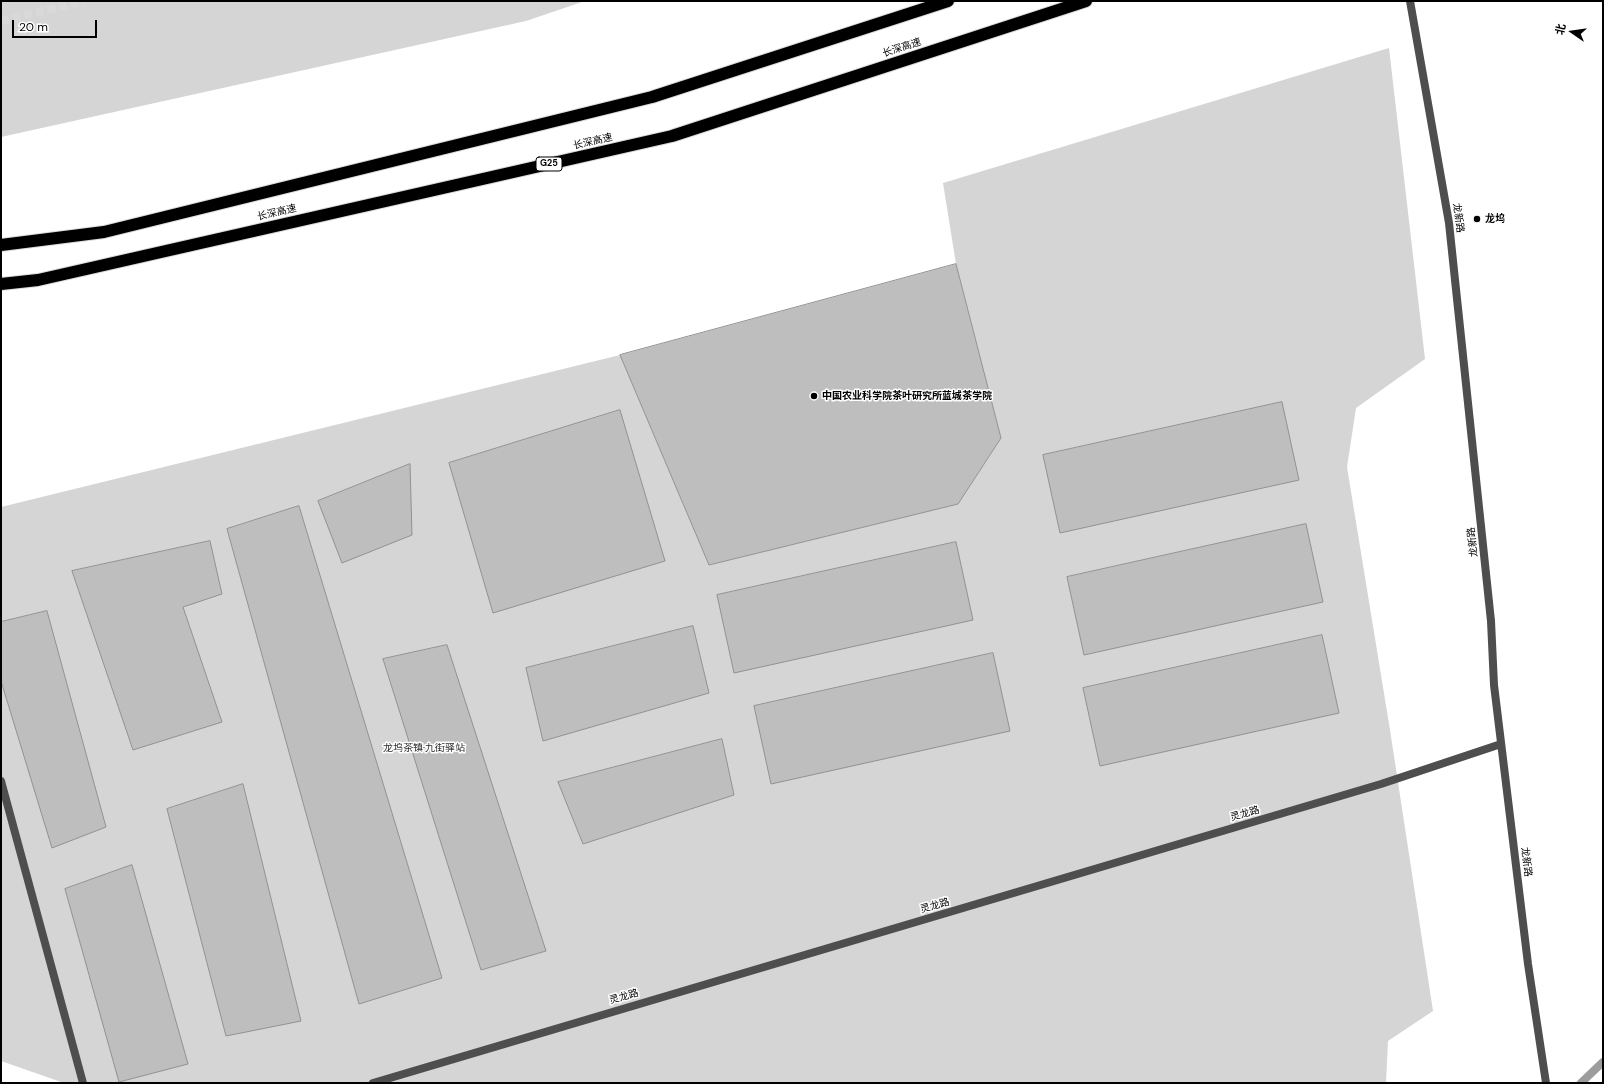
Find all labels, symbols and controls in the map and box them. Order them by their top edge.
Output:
scale bar [14,12,99,38]
north arrow [1552,12,1592,52]
text: 20 m [19,19,48,35]
text: 北 [1552,22,1568,36]
street label: 长深高速 [881,36,923,60]
street label: 长深高速 [572,132,614,152]
road number: G25 [536,157,562,171]
street label: 龙新路 [1450,202,1466,234]
street label: 长深高速 [256,203,298,223]
place label: 龙坞 [1485,213,1505,225]
marker: 龙坞 [1472,214,1482,224]
place label: 中国农业科学院茶叶研究所蓝城茶学院 [822,390,992,402]
marker: 中国农业科学院茶叶研究所蓝城茶学院 [809,391,819,401]
street label: 龙新路 [1465,526,1481,558]
park label: 龙坞茶镇·九街驿站 [383,742,465,754]
street label: 灵龙路 [1229,804,1261,824]
street label: 龙新路 [1518,846,1534,878]
street label: 灵龙路 [919,896,951,916]
street label: 灵龙路 [608,987,640,1007]

